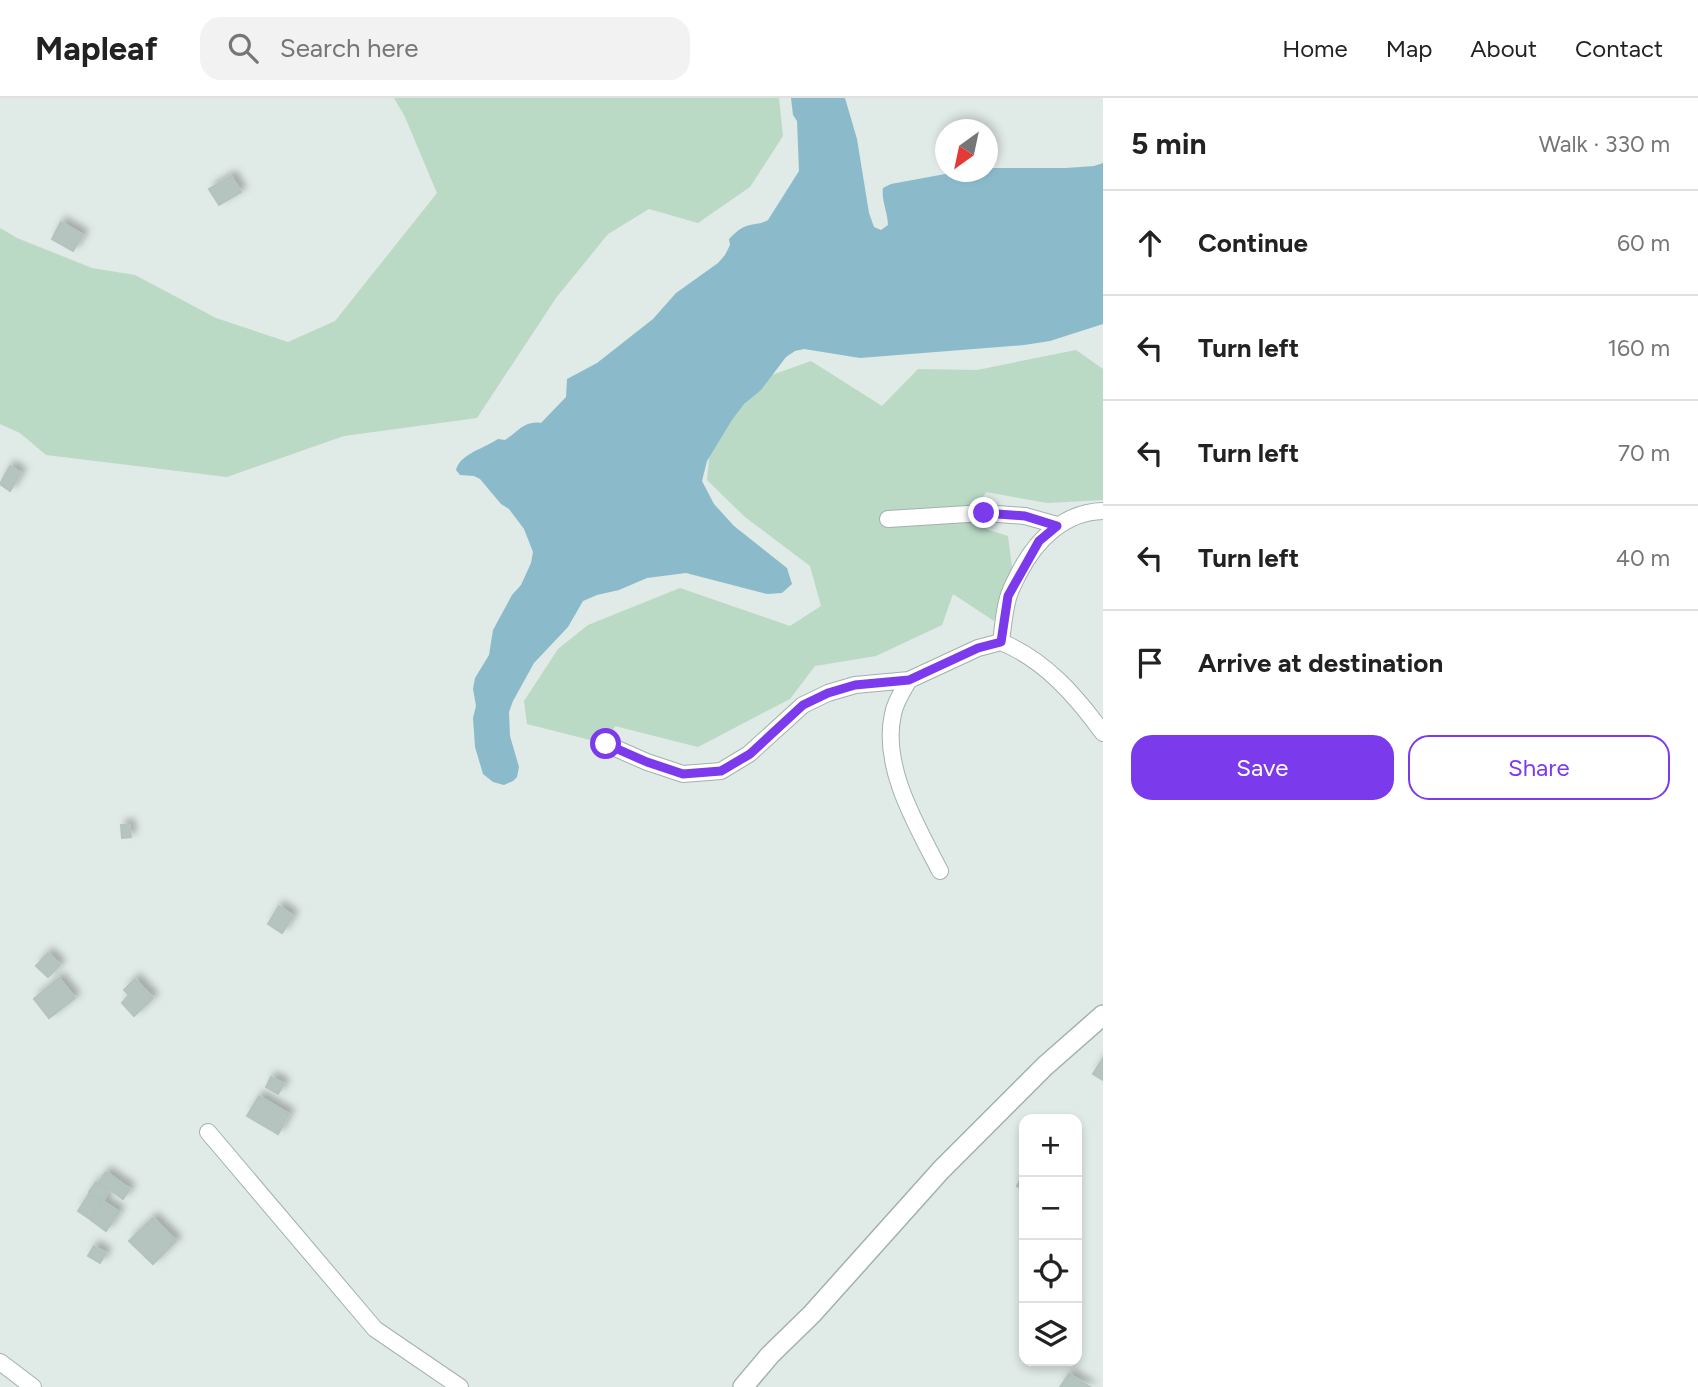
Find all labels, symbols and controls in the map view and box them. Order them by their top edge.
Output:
search box [200,17,690,80]
text: Mapleaf [35,29,158,68]
icon: search [224,29,262,67]
text: Search here [280,32,419,64]
text: Home [1282,34,1348,63]
text: Map [1386,34,1432,63]
text: About [1470,34,1537,63]
text: Contact [1575,34,1663,63]
north arrow [935,119,998,182]
text: 5 min [1131,125,1207,162]
text: Walk · 330 m [1539,130,1670,158]
icon: ahead [1131,224,1169,262]
text: Continue [1198,227,1308,259]
text: 60 m [1617,229,1670,257]
icon: left [1131,329,1169,367]
text: Turn left [1198,332,1299,364]
text: 160 m [1607,334,1670,362]
icon: left [1131,434,1169,472]
text: Turn left [1198,437,1299,469]
text: 70 m [1618,439,1670,467]
route end [968,497,999,528]
icon: left [1131,539,1169,577]
text: Turn left [1198,542,1299,574]
text: 40 m [1616,544,1670,572]
icon: arrive [1131,644,1169,682]
text: Arrive at destination [1198,647,1443,679]
route start [590,728,621,759]
button: Save [1131,735,1394,800]
button: Share [1408,735,1670,800]
map controls [1019,1114,1082,1366]
button: + [1019,1114,1082,1177]
button: − [1019,1177,1082,1240]
button: locate [1019,1240,1082,1303]
button: layers [1019,1303,1082,1366]

